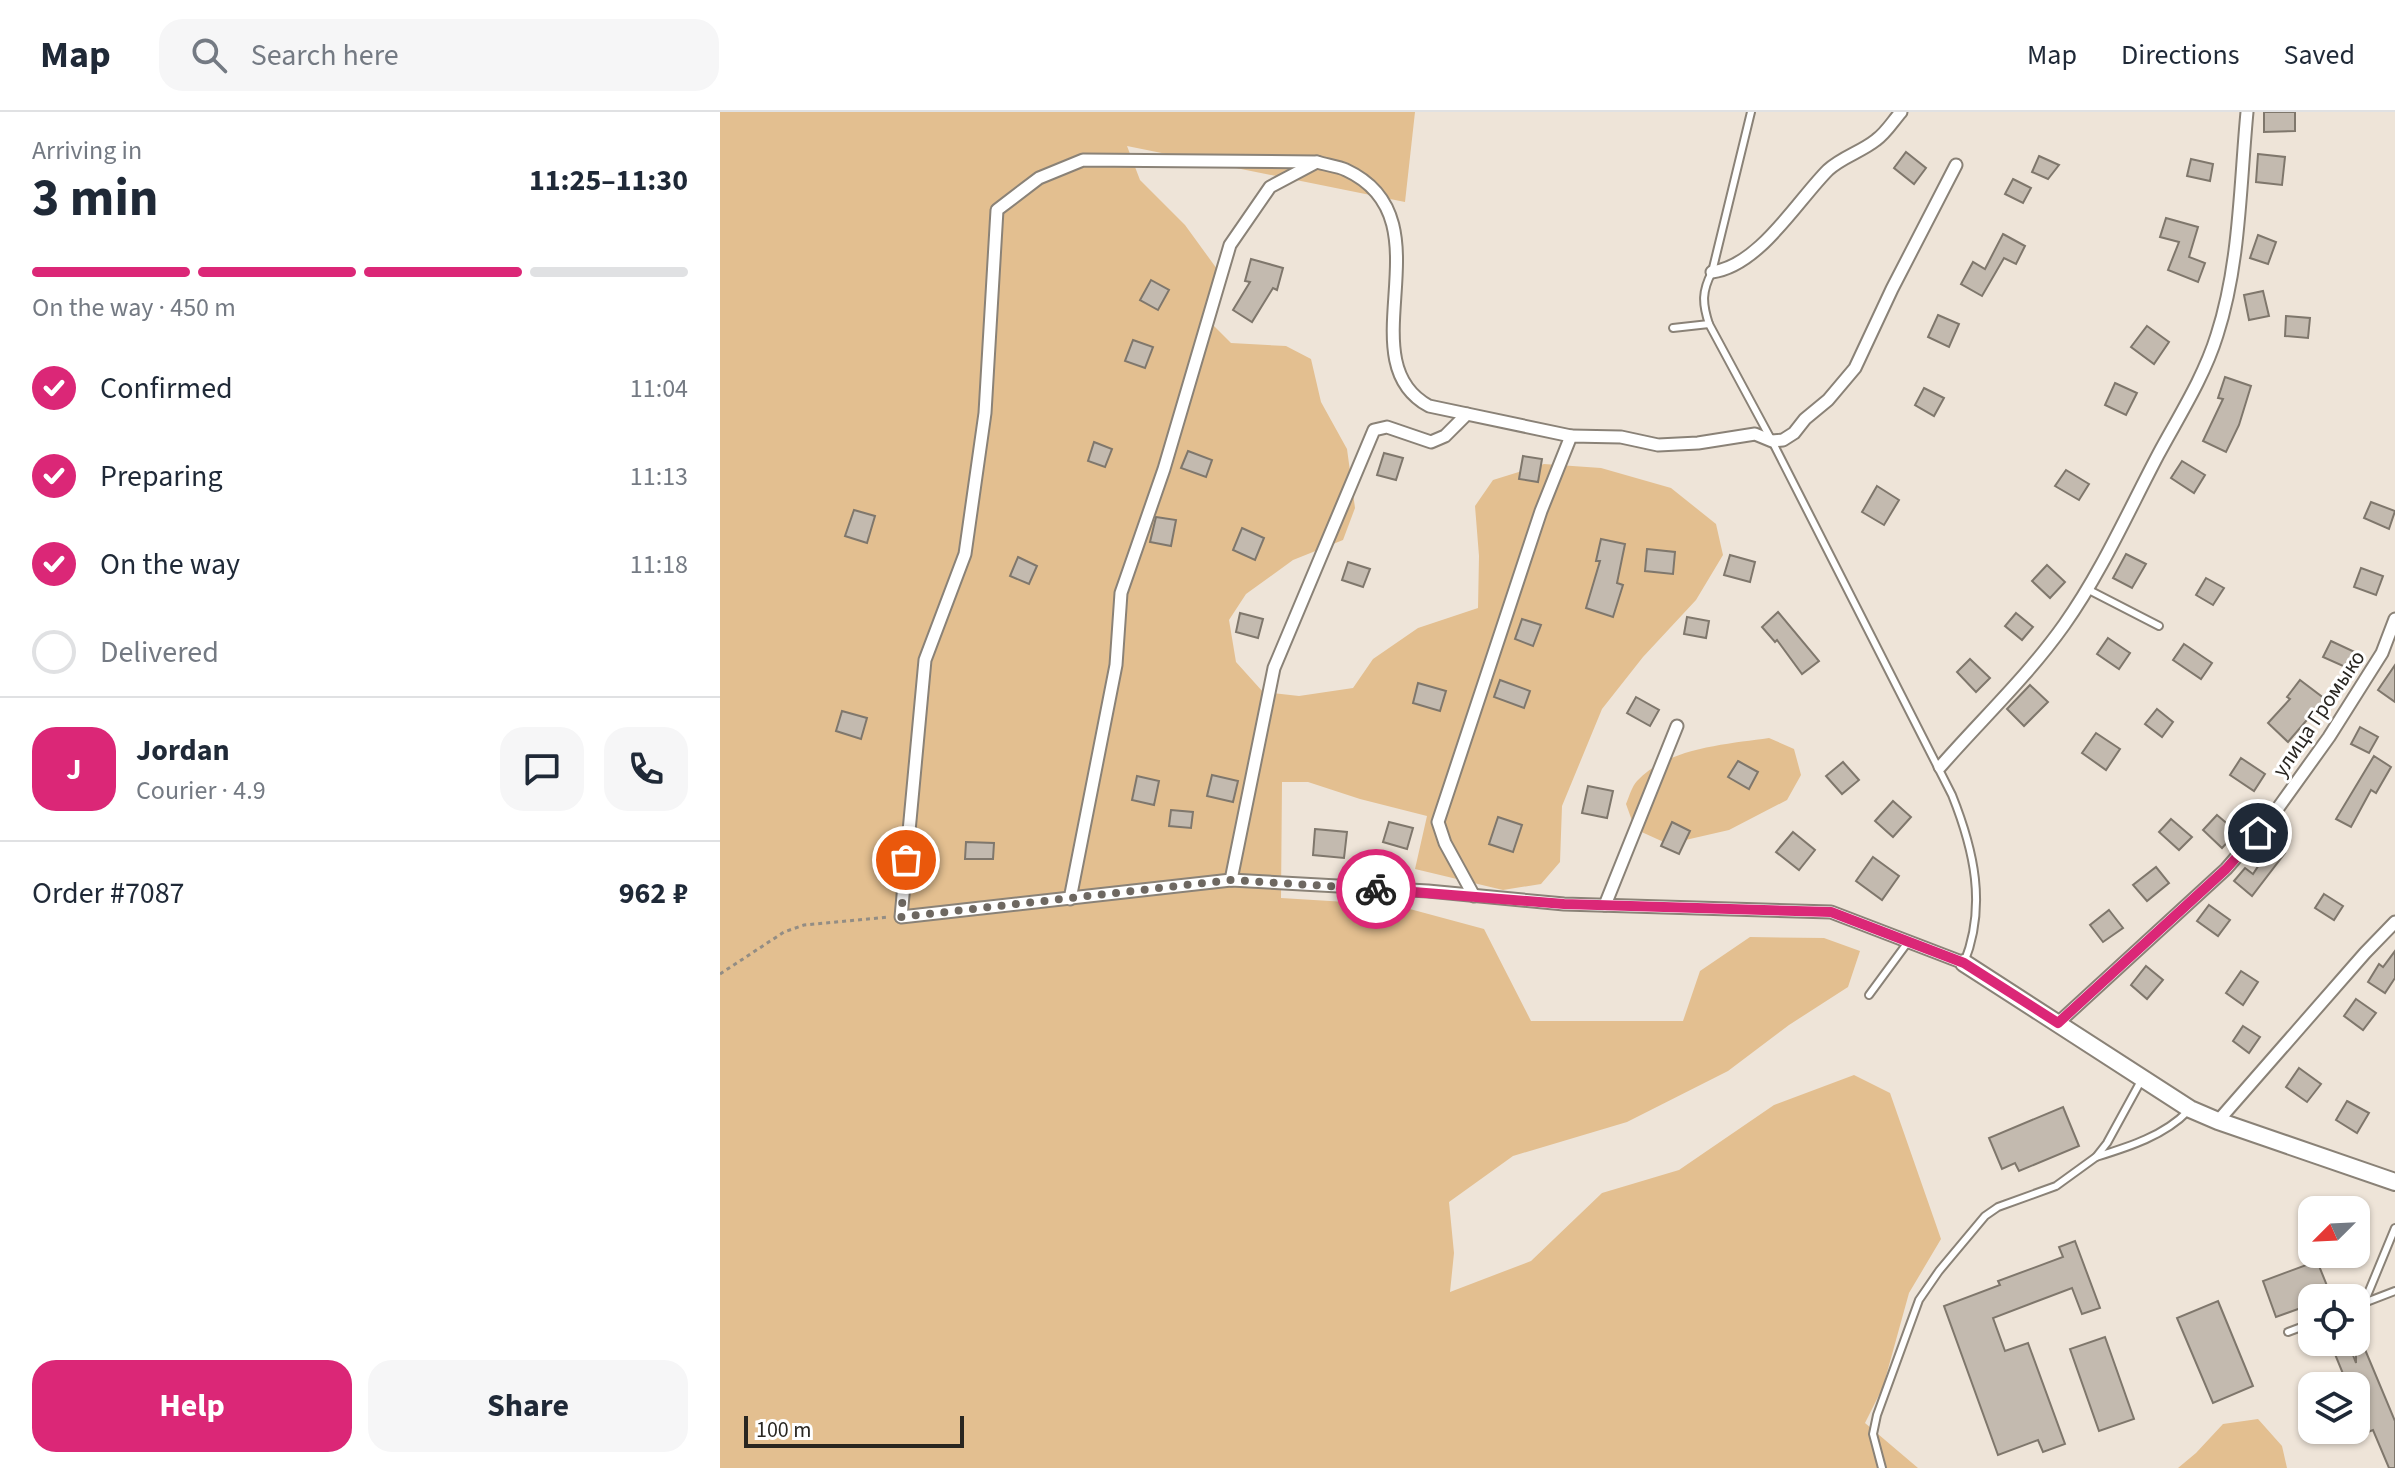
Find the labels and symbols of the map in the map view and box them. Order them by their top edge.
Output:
street label: улица Громыко [2264,644,2373,783]
pin [2224,799,2292,867]
pin [872,826,940,894]
courier [1336,849,1416,929]
north arrow [2298,1196,2370,1268]
scale bar [744,1412,964,1448]

